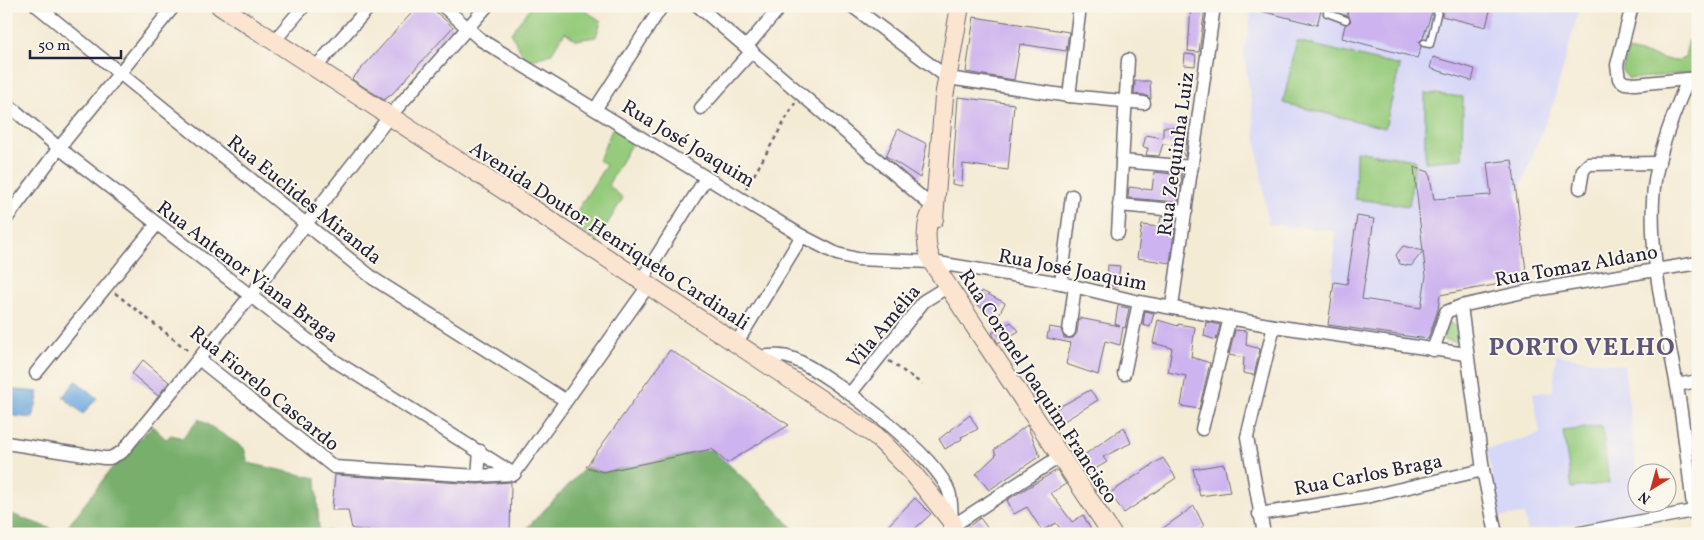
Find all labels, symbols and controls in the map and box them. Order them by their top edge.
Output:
scale bar [30,28,121,60]
text: 50 m [38,36,70,57]
street label: Rua Zequinha Luiz [1152,70,1202,238]
street label: Rua José Joaquim [616,94,760,196]
street label: Rua Euclides Miranda [220,129,387,272]
street label: Avenida Doutor Henriqueto Cardinali [463,135,754,338]
street label: Rua Antenor Viana Braga [150,195,344,350]
street label: Rua Tomaz Aldano [1493,239,1660,295]
street label: Rua José Joaquim [996,243,1150,299]
street label: Rua Coronel Joaquim Francisco [951,265,1124,510]
street label: Vila Amélia [841,279,928,375]
street label: Rua Fiorelo Cascardo [183,320,345,459]
district label: PORTO VELHO [1488,331,1676,366]
street label: Rua Carlos Braga [1292,448,1445,504]
north arrow [1626,462,1676,512]
text: N [1635,487,1655,508]

